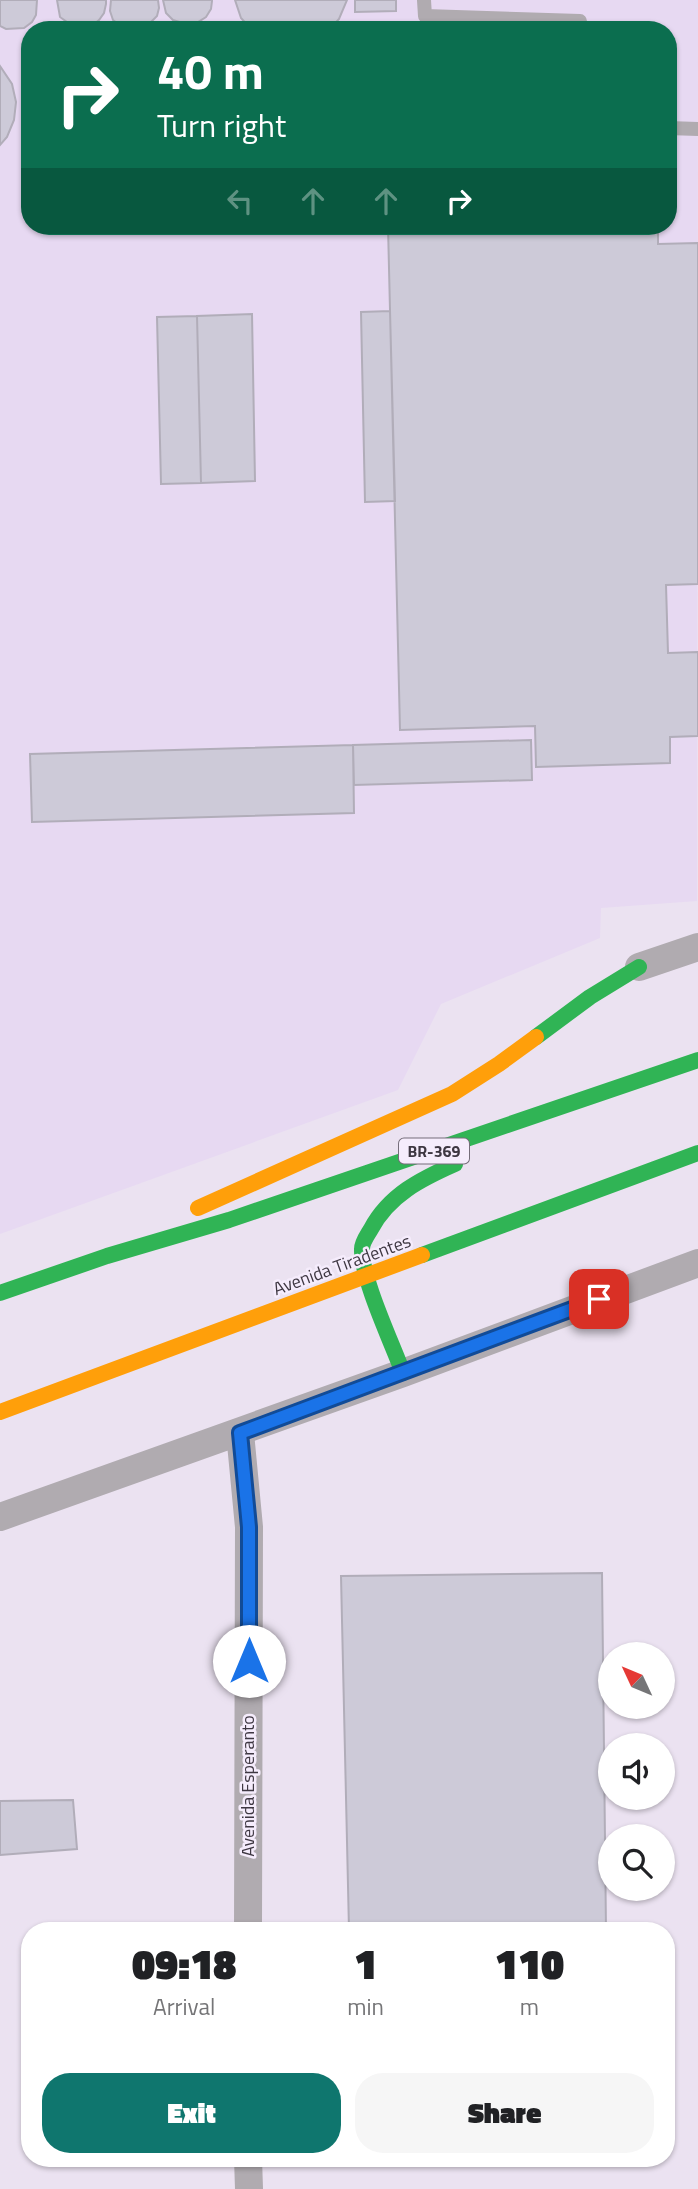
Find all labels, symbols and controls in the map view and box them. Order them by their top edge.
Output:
text: 40 m [157,33,264,108]
icon: right [42,49,133,140]
text: Turn right [157,101,286,149]
icon: left [221,182,259,220]
icon: ahead [294,182,332,220]
icon: ahead [367,182,405,220]
icon: right [440,182,478,220]
road number: BR-369 [399,1138,469,1163]
street label: Avenida Tiradentes [269,1227,414,1302]
pin [569,1269,629,1329]
icon: arrive [580,1280,618,1318]
position arrow [212,1624,286,1698]
north arrow [598,1642,676,1718]
map controls [598,1642,675,1901]
street label: Avenida Esperanto [234,1715,261,1857]
button: sound [598,1733,675,1810]
button: search [598,1824,675,1901]
text: 09:18 [132,1931,236,1995]
text: 1 [354,1931,377,1995]
text: 110 [495,1931,564,1995]
text: Arrival [153,1989,215,2024]
text: min [347,1989,384,2024]
text: m [520,1989,539,2024]
button: Exit [42,2073,341,2153]
button: Share [355,2073,654,2153]

